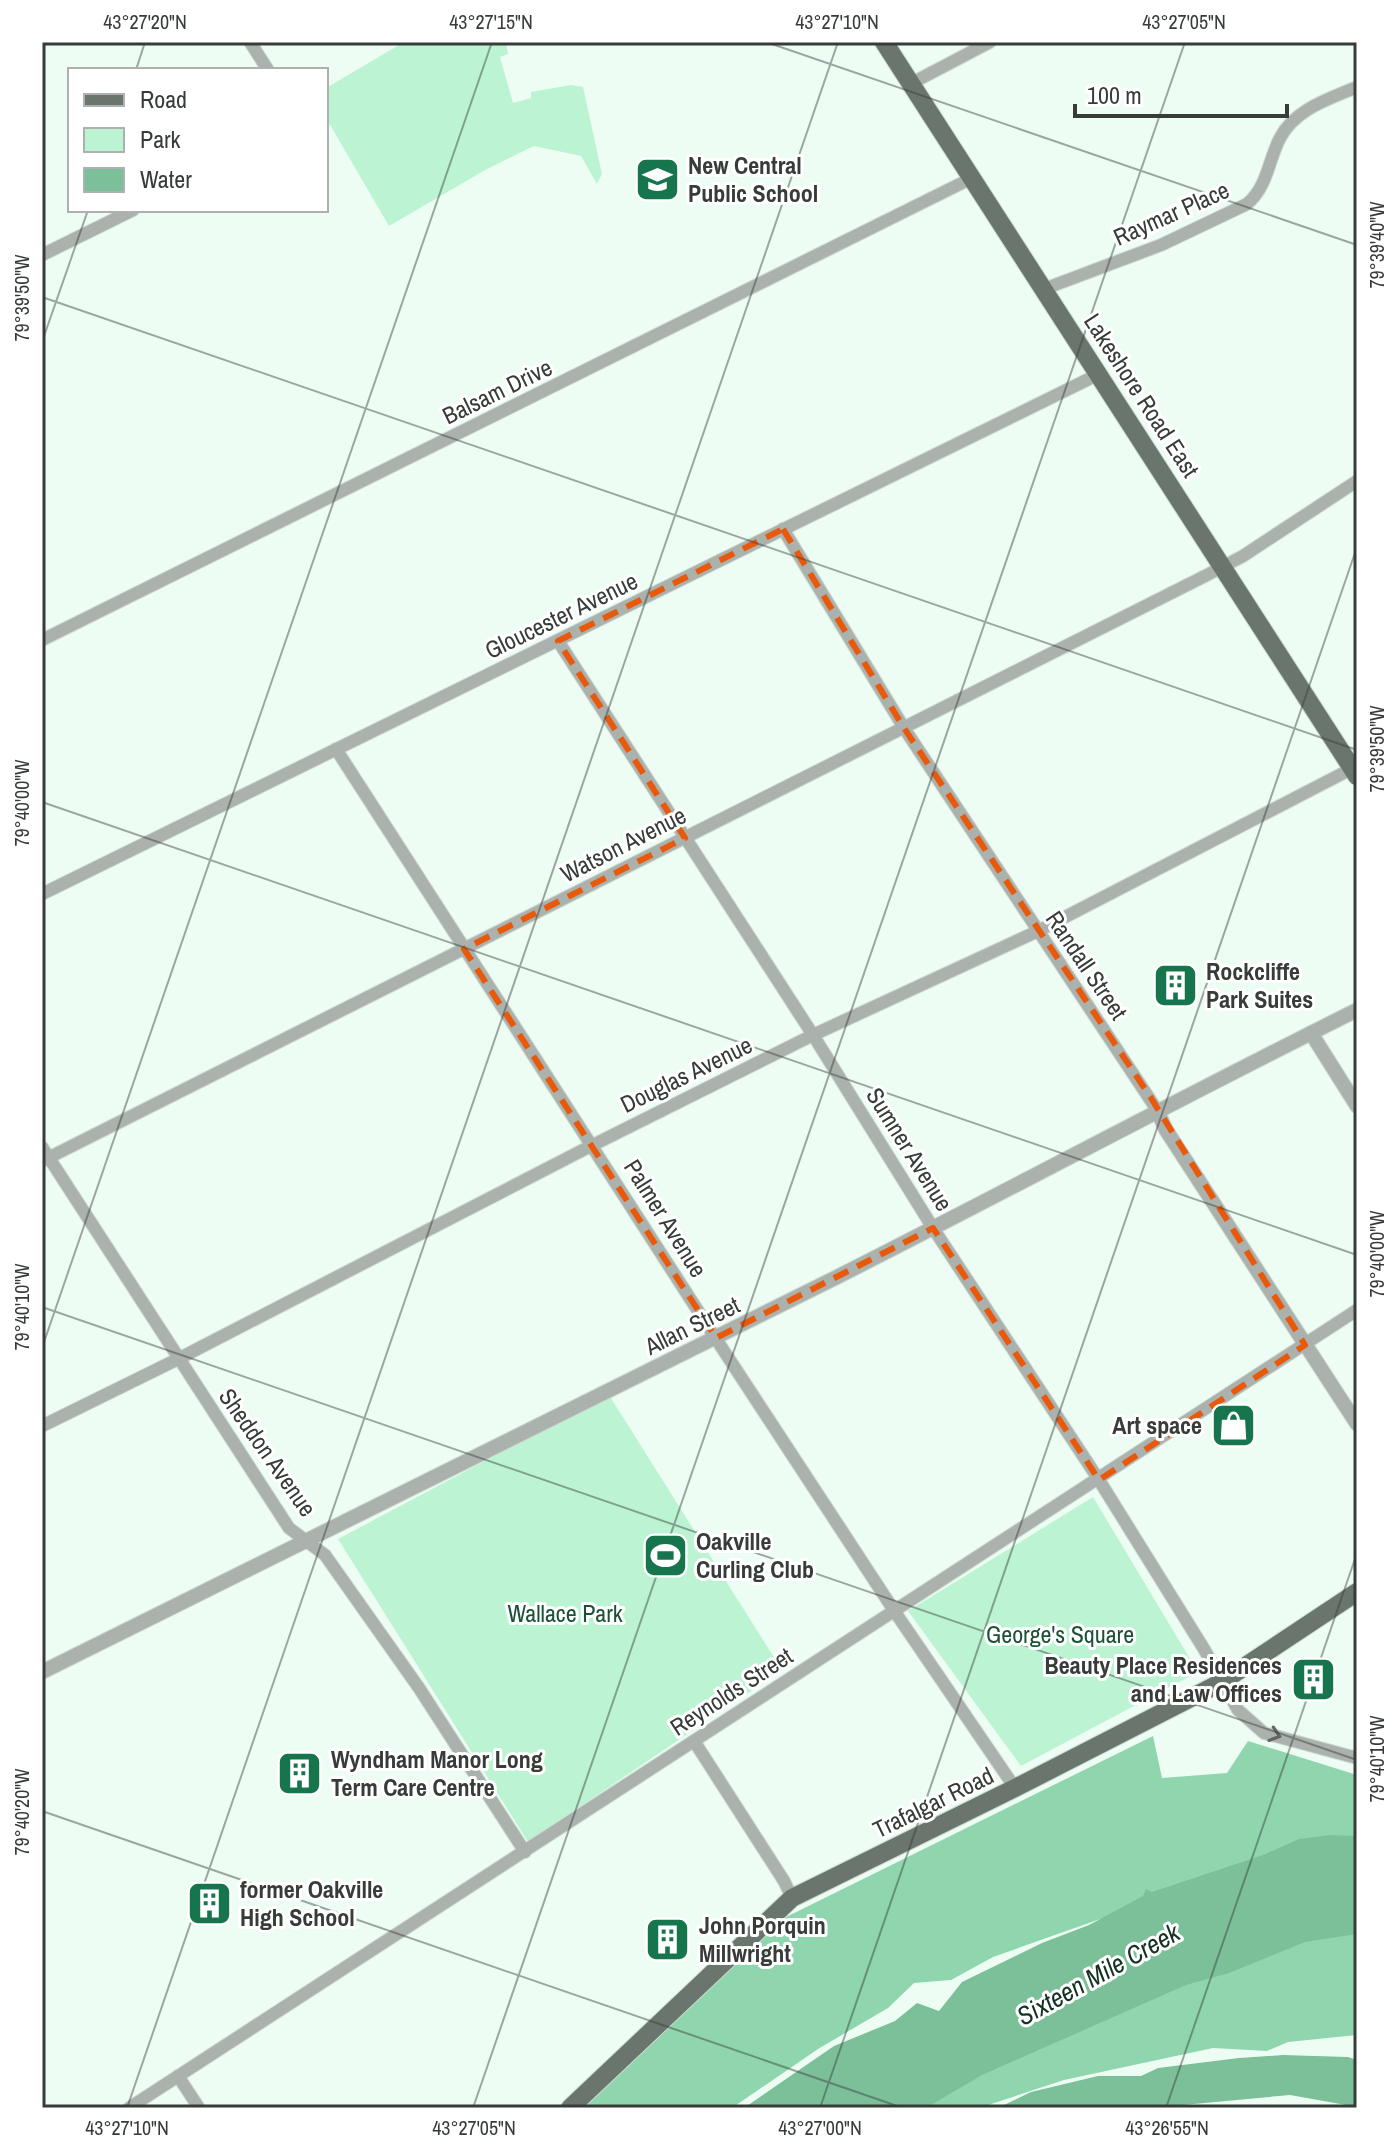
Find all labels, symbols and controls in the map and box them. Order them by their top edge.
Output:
text: 43°27'20"N [103,8,187,35]
text: 43°27'15"N [449,8,533,35]
text: 43°27'10"N [795,8,879,35]
text: 43°27'05"N [1142,8,1226,35]
legend [68,68,328,212]
scale bar [1075,68,1287,118]
text: 100 m [1087,79,1142,111]
text: Road [140,83,187,115]
text: Park [140,123,181,155]
place label: New Central Public School [688,149,818,209]
school or university icon: New Central Public School [633,155,681,203]
text: Water [140,163,192,195]
street label: Raymar Place [1108,173,1234,253]
text: 79°39'40"W [1363,201,1390,289]
text: 79°39'50"W [8,254,35,342]
street label: Lakeshore Road East [1077,307,1207,484]
street label: Balsam Drive [437,351,557,431]
street label: Gloucester Avenue [479,564,643,666]
text: 79°39'50"W [1363,705,1390,793]
text: 79°40'00"W [8,759,35,847]
street label: Watson Avenue [555,799,691,889]
street label: Randall Street [1039,904,1135,1026]
place label: Rockcliffe Park Suites [1206,955,1313,1015]
building icon: Rockcliffe Park Suites [1151,961,1199,1009]
street label: Douglas Avenue [615,1028,757,1120]
street label: Sumner Avenue [859,1081,961,1217]
street label: Palmer Avenue [617,1153,715,1283]
text: 79°40'00"W [1363,1210,1390,1298]
text: 79°40'10"W [8,1263,35,1351]
street label: Allan Street [638,1288,745,1362]
street label: Sheddon Avenue [212,1382,324,1522]
shop icon: Art space [1209,1401,1257,1449]
place label: Art space [1112,1409,1202,1441]
place label: Oakville Curling Club [696,1525,814,1585]
sports icon: Oakville Curling Club [641,1531,689,1579]
park label: Wallace Park [507,1597,623,1629]
park label: George's Square [986,1618,1134,1650]
street label: Reynolds Street [664,1639,799,1743]
place label: Beauty Place Residences and Law Offices [1045,1649,1282,1709]
building icon: Beauty Place Residences and Law Offices [1289,1655,1337,1703]
text: 79°40'10"W [1363,1715,1390,1803]
one-way arrow [1267,1726,1281,1742]
place label: Wyndham Manor Long Term Care Centre [331,1743,543,1803]
building icon: Wyndham Manor Long Term Care Centre [276,1749,324,1797]
street label: Trafalgar Road [867,1759,999,1845]
text: 79°40'20"W [8,1768,35,1856]
place label: former Oakville High School [240,1873,383,1933]
building icon: former Oakville High School [185,1879,233,1927]
place label: John Porquin Millwright [699,1909,826,1969]
water label: Sixteen Mile Creek [1010,1914,1187,2033]
building icon: John Porquin Millwright [644,1915,692,1963]
text: 43°27'10"N [85,2114,169,2141]
text: 43°27'05"N [432,2114,516,2141]
text: 43°27'00"N [778,2114,862,2141]
text: 43°26'55"N [1125,2114,1209,2141]

